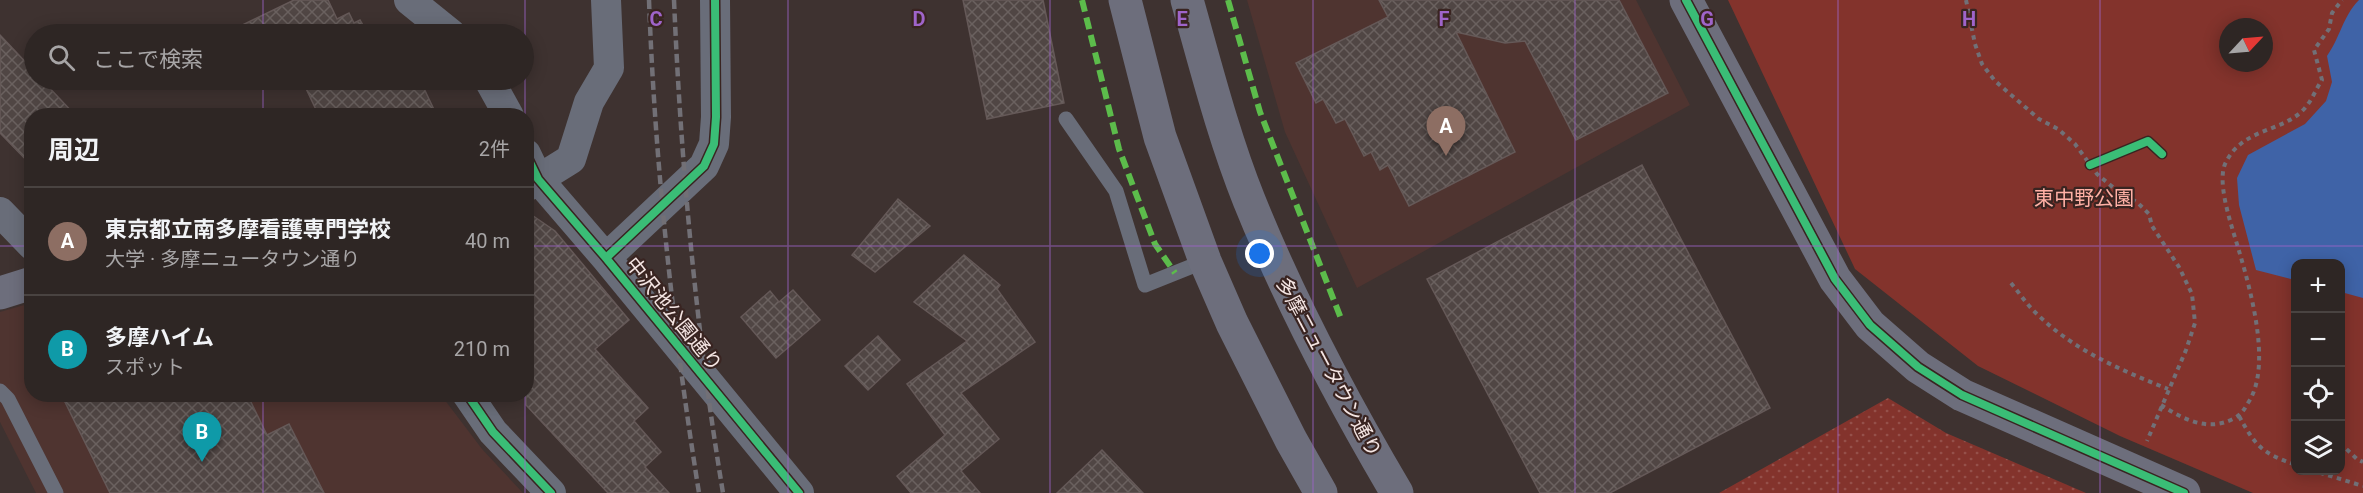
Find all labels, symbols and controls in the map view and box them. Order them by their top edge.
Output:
text: C [649,7,663,31]
text: D [913,7,926,31]
text: E [1176,7,1188,31]
text: F [1439,7,1450,31]
text: G [1700,7,1714,31]
text: H [1962,7,1976,31]
north arrow [2219,18,2273,72]
search box [24,24,534,90]
icon: search [45,41,78,74]
text: ここで検索 [93,47,203,72]
pin: A [1426,106,1466,156]
text: 周辺 [48,135,100,165]
text: 2件 [479,137,510,161]
park label: 東中野公園 [2034,186,2134,210]
text: 東京都立南多摩看護専門学校 [105,217,391,242]
text: A [61,229,74,253]
text: 40 m [465,229,510,253]
your location [1245,239,1274,268]
text: 大学 · 多摩ニュータウン通り [105,247,360,271]
street label: 中沢池公園通り [621,252,727,376]
map controls [2291,259,2345,475]
button: + [2291,259,2345,313]
street label: 多摩ニュータウン通り [1271,273,1387,461]
button: − [2291,313,2345,367]
text: 多摩ハイム [105,325,214,350]
text: B [61,337,74,361]
text: 210 m [454,337,510,361]
text: スポット [105,355,185,379]
button: locate [2291,367,2345,421]
pin: B [182,412,222,462]
button: layers [2291,421,2345,475]

